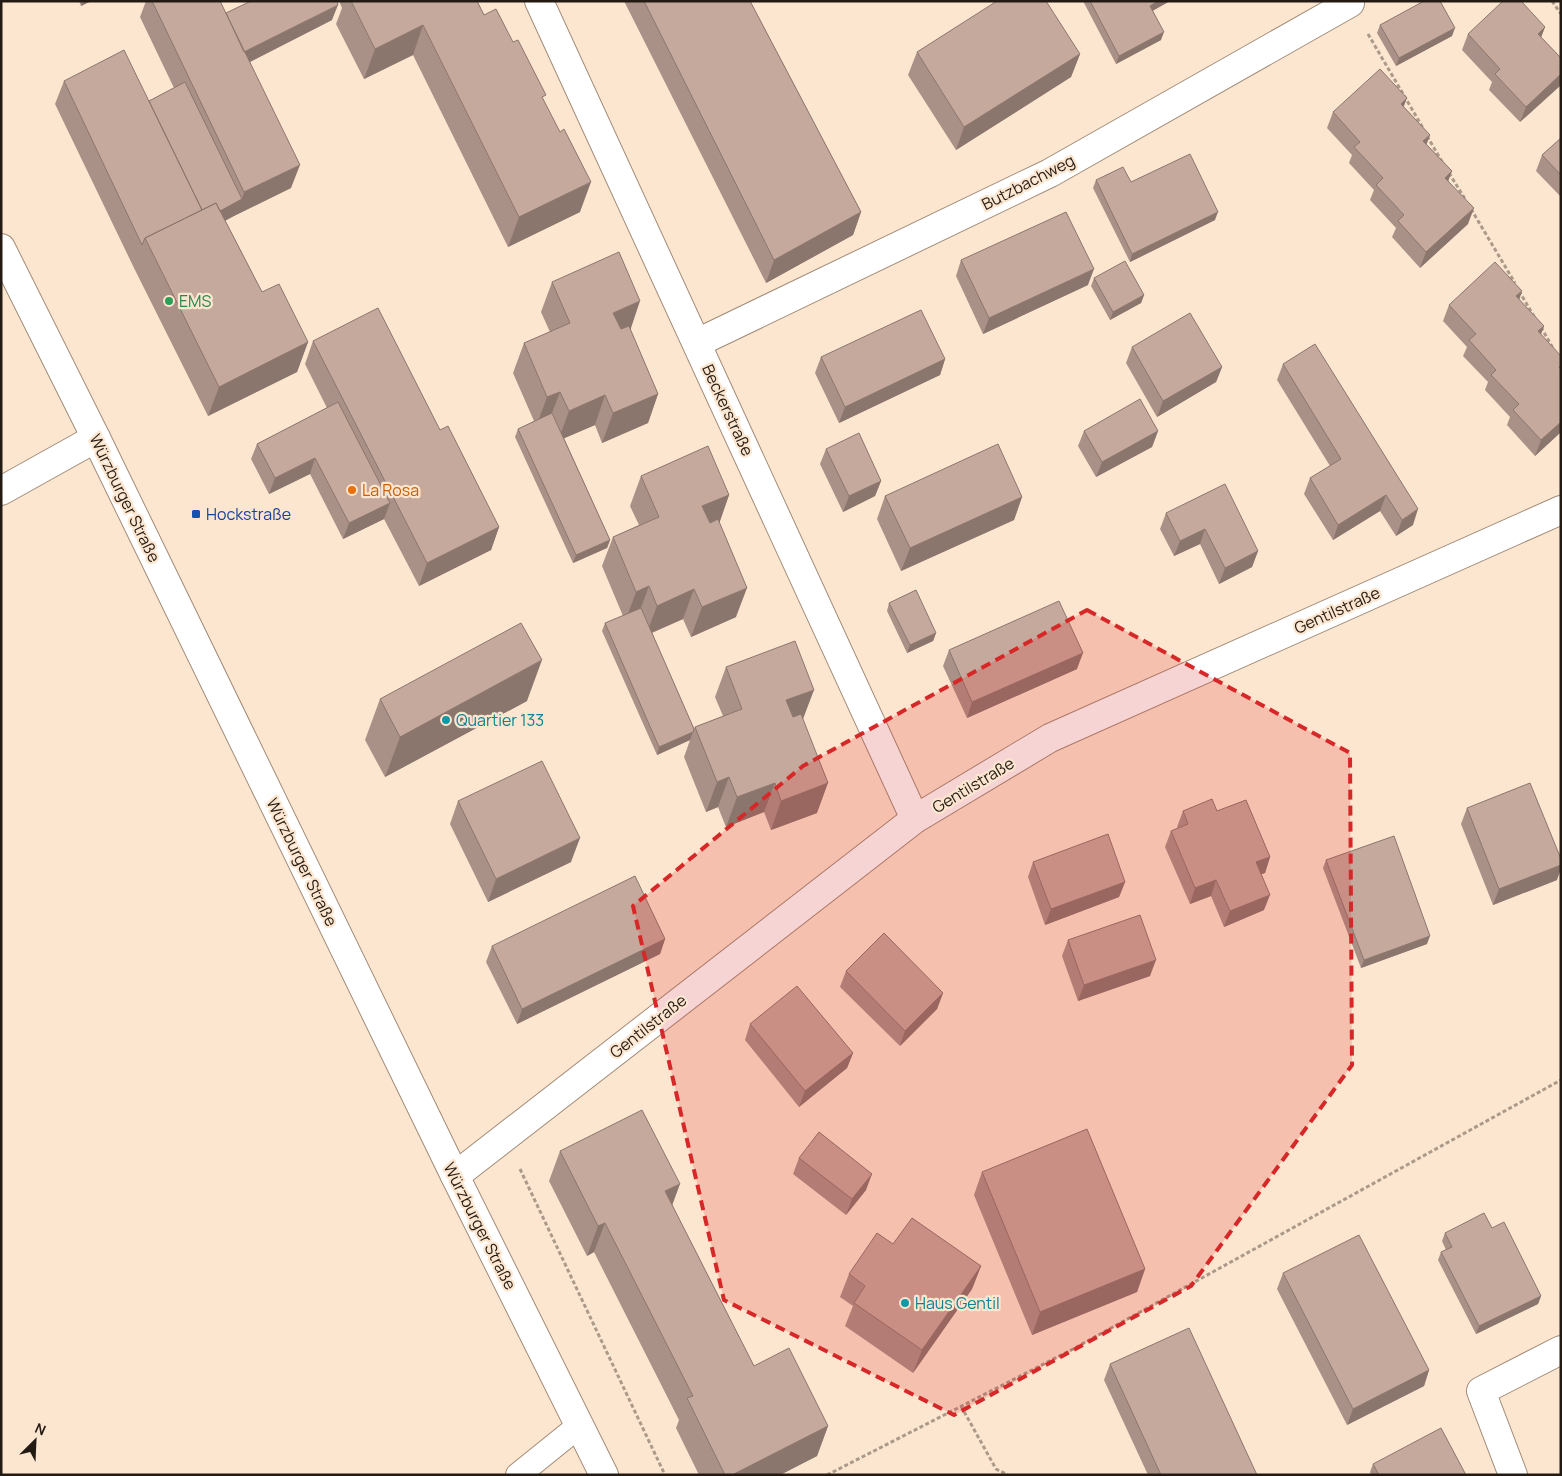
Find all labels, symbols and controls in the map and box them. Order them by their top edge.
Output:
street label: Butzbachweg [978,149,1078,215]
place label: EMS [179,290,212,312]
marker: EMS [163,295,175,307]
street label: Beckerstraße [697,361,759,459]
street label: Würzburger Straße [84,430,166,566]
place label: La Rosa [362,479,419,501]
marker: La Rosa [346,484,358,496]
place label: Hockstraße [206,503,291,525]
marker: Hockstraße [190,508,202,520]
street label: Gentilstraße [1291,581,1383,639]
place label: Quartier 133 [456,709,544,731]
marker: Quartier 133 [440,714,452,726]
street label: Gentilstraße [928,752,1018,818]
street label: Würzburger Straße [261,794,343,930]
street label: Gentilstraße [605,989,691,1063]
street label: Würzburger Straße [438,1159,522,1293]
place label: Haus Gentil [915,1292,1000,1314]
marker: Haus Gentil [899,1297,911,1309]
north arrow [10,1416,60,1466]
text: N [32,1418,49,1439]

